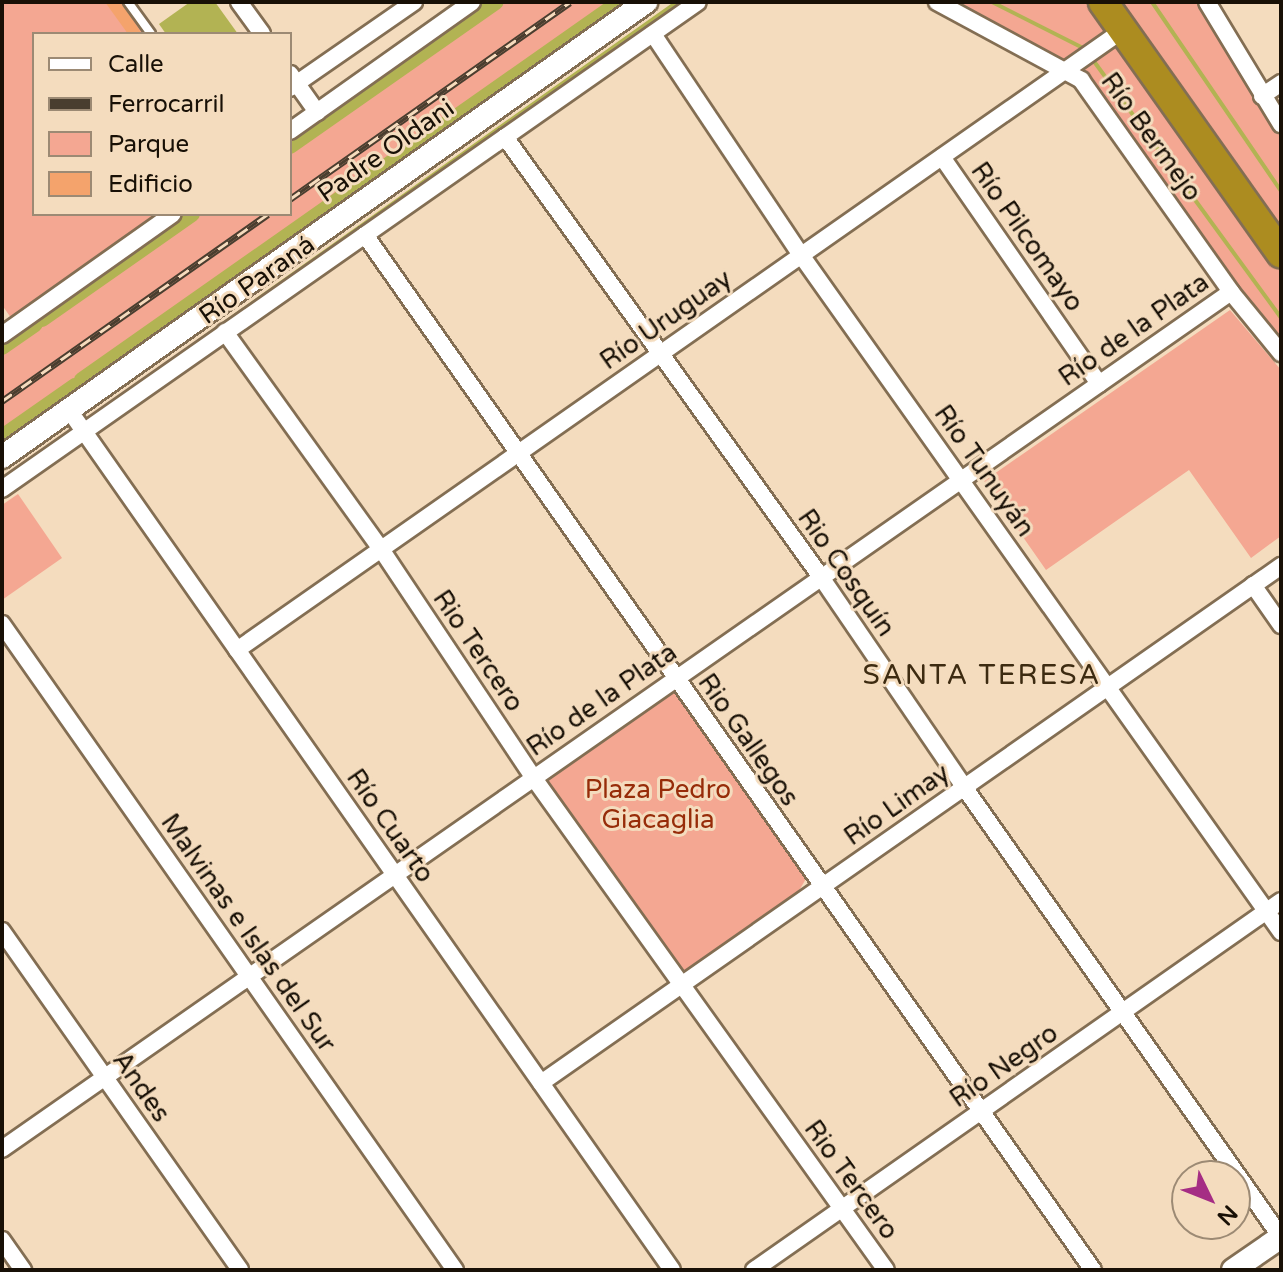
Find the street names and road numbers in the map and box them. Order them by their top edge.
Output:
street label: Río Bermejo [1094,67,1208,207]
street label: Padre Oldani [312,92,460,210]
street label: Río Pilcomayo [964,156,1090,318]
street label: Río Paraná [193,229,321,331]
street label: Río Uruguay [594,263,738,377]
street label: Río de la Plata [1053,267,1215,393]
street label: Río Tunuyán [927,399,1041,543]
street label: Rio Cosquín [791,503,901,643]
street label: Rio Tercero [426,584,530,718]
street label: Río de la Plata [521,637,683,763]
street label: Rio Gallegos [691,668,805,812]
street label: Río Limay [838,757,956,853]
street label: Río Cuarto [340,763,440,889]
street label: Malvinas e Islas del Sur [154,808,342,1058]
street label: Río Negro [944,1017,1064,1115]
street label: Andes [106,1046,176,1128]
street label: Rio Tercero [797,1114,905,1246]

